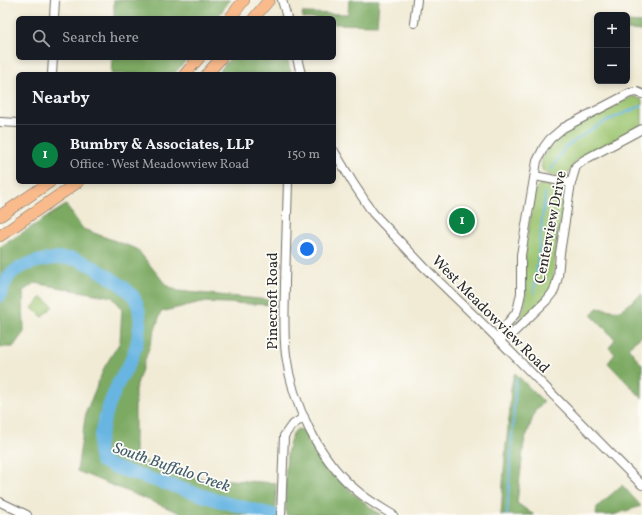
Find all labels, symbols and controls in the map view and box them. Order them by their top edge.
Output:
map controls [594,12,630,84]
button: + [594,12,630,48]
search box [16,16,336,60]
icon: search [30,27,52,49]
text: Search here [62,28,139,49]
button: − [594,48,630,84]
text: Nearby [32,87,90,110]
text: Bumbry & Associates, LLP [70,135,254,156]
text: 1 [42,146,48,164]
text: 150 m [287,146,320,164]
text: Office · West Meadowview Road [70,156,249,174]
street label: Centerview Drive [530,169,573,286]
pin: 1 [449,206,475,236]
your location [297,239,317,259]
street label: West Meadowview Road [426,251,554,379]
street label: Pinecroft Road [263,252,284,350]
water label: South Buffalo Creek [110,438,233,498]

